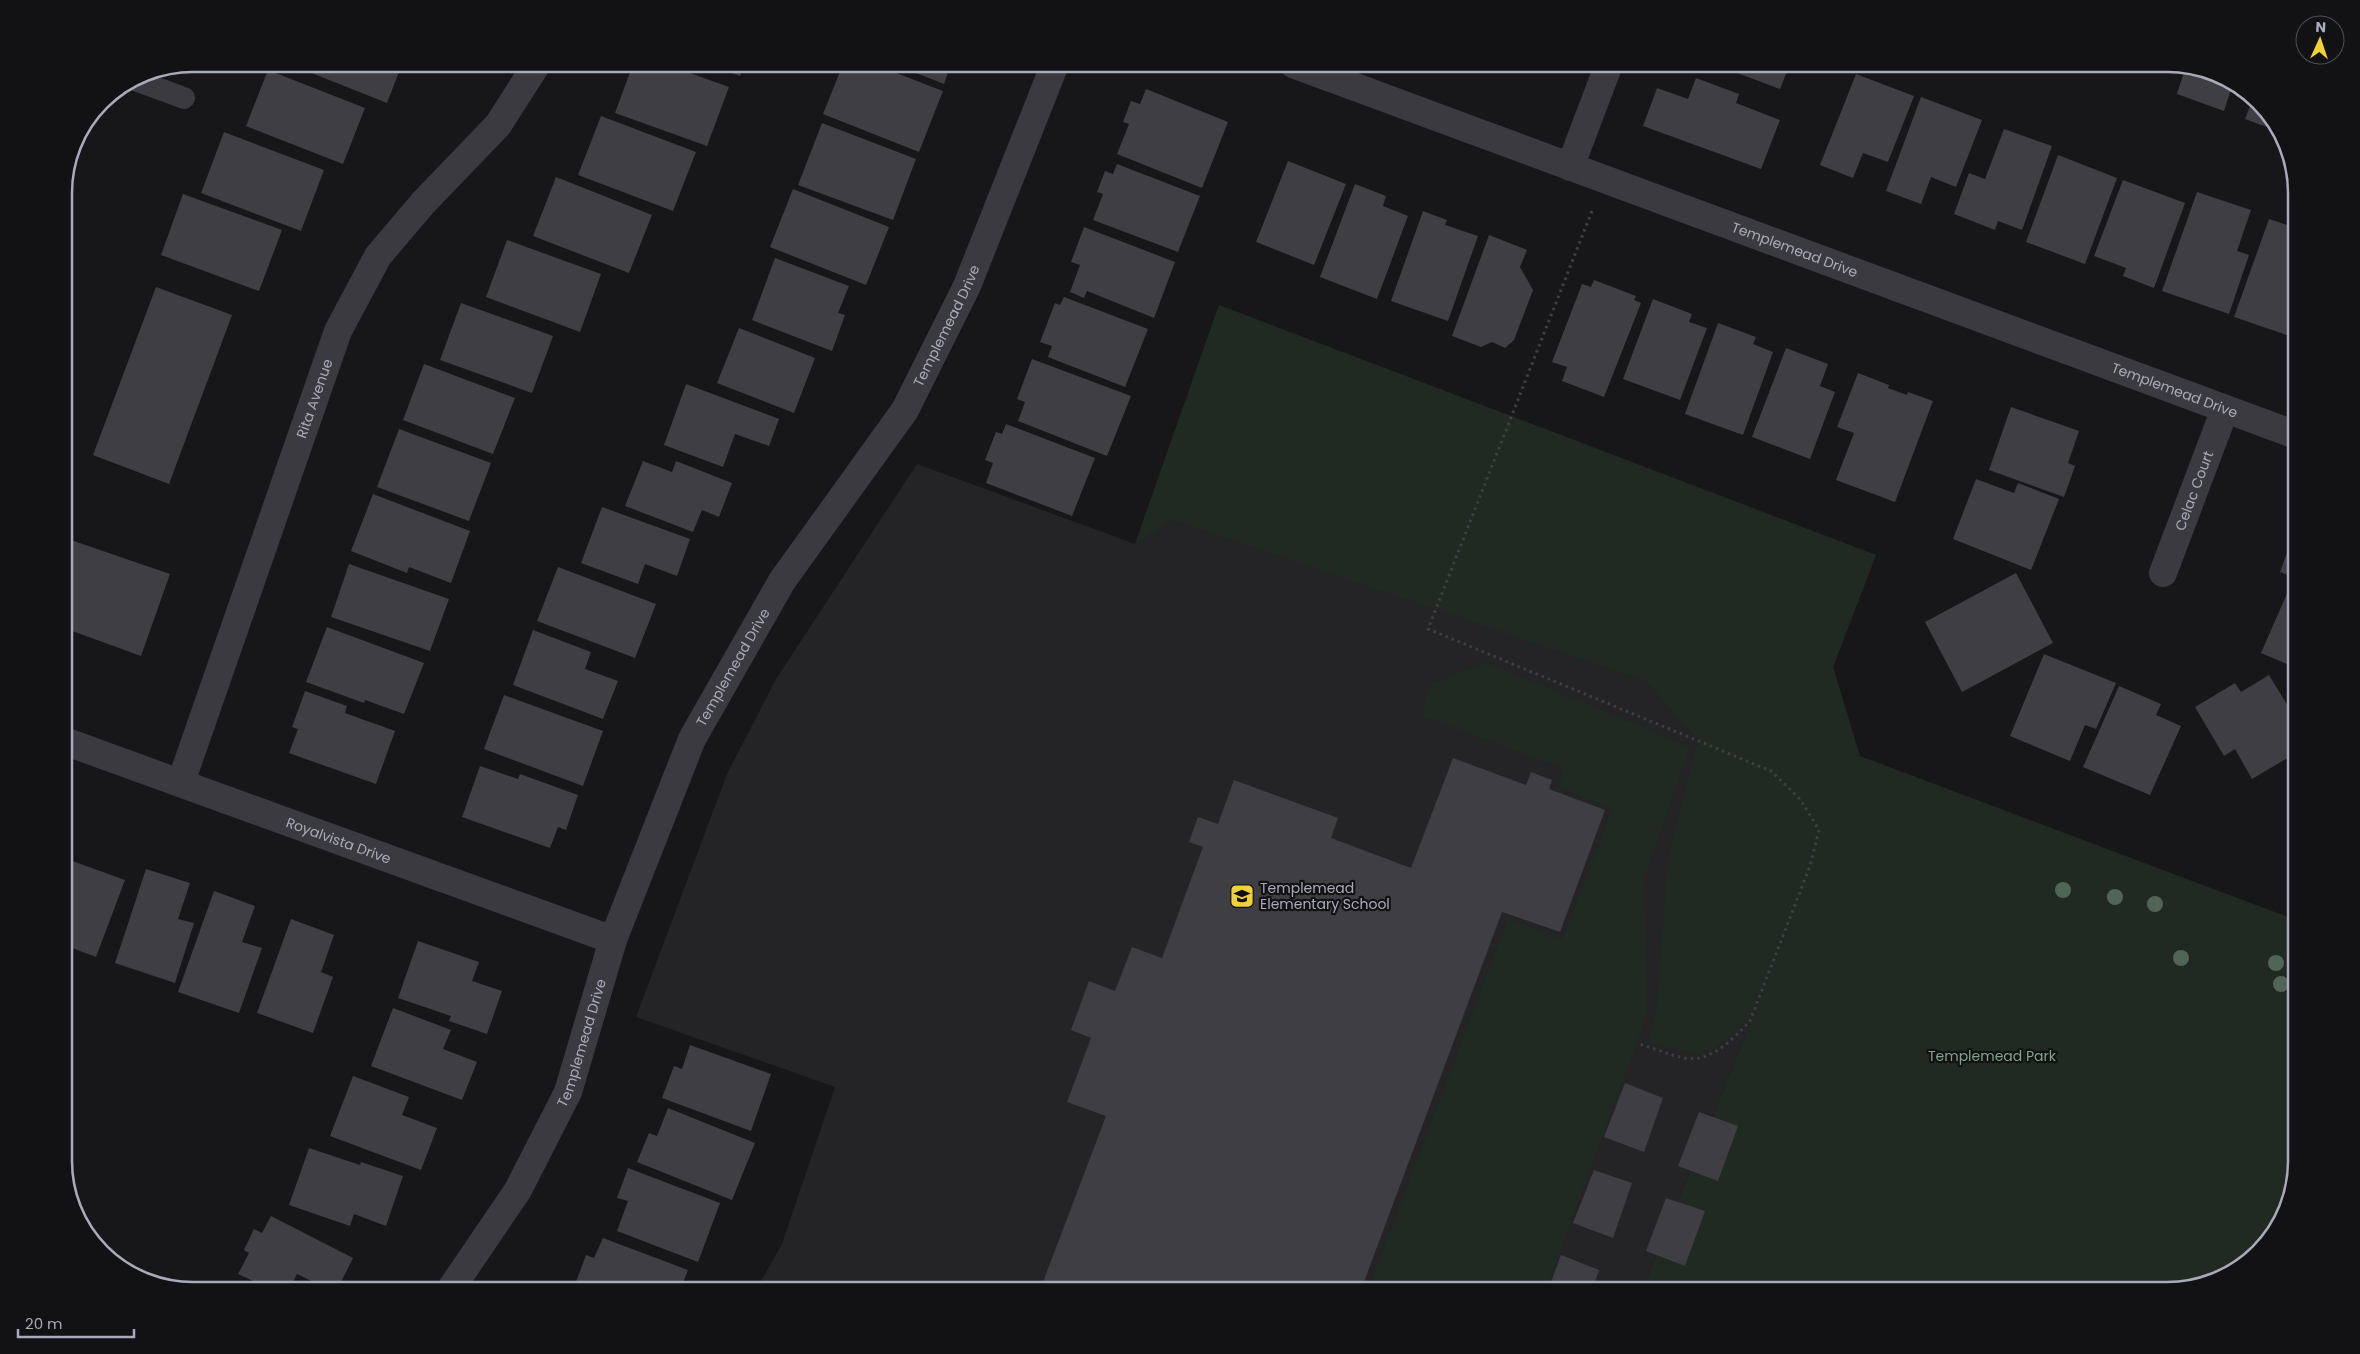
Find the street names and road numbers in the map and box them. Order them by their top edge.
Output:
street label: Templemead Drive [1729,217,1861,282]
street label: Templemead Drive [908,262,985,390]
street label: Rita Avenue [291,356,338,441]
street label: Templemead Drive [2109,358,2241,423]
street label: Celac Court [2170,448,2218,533]
street label: Templemead Drive [691,604,775,730]
street label: Royalvista Drive [283,812,394,869]
street label: Templemead Drive [552,976,611,1110]

